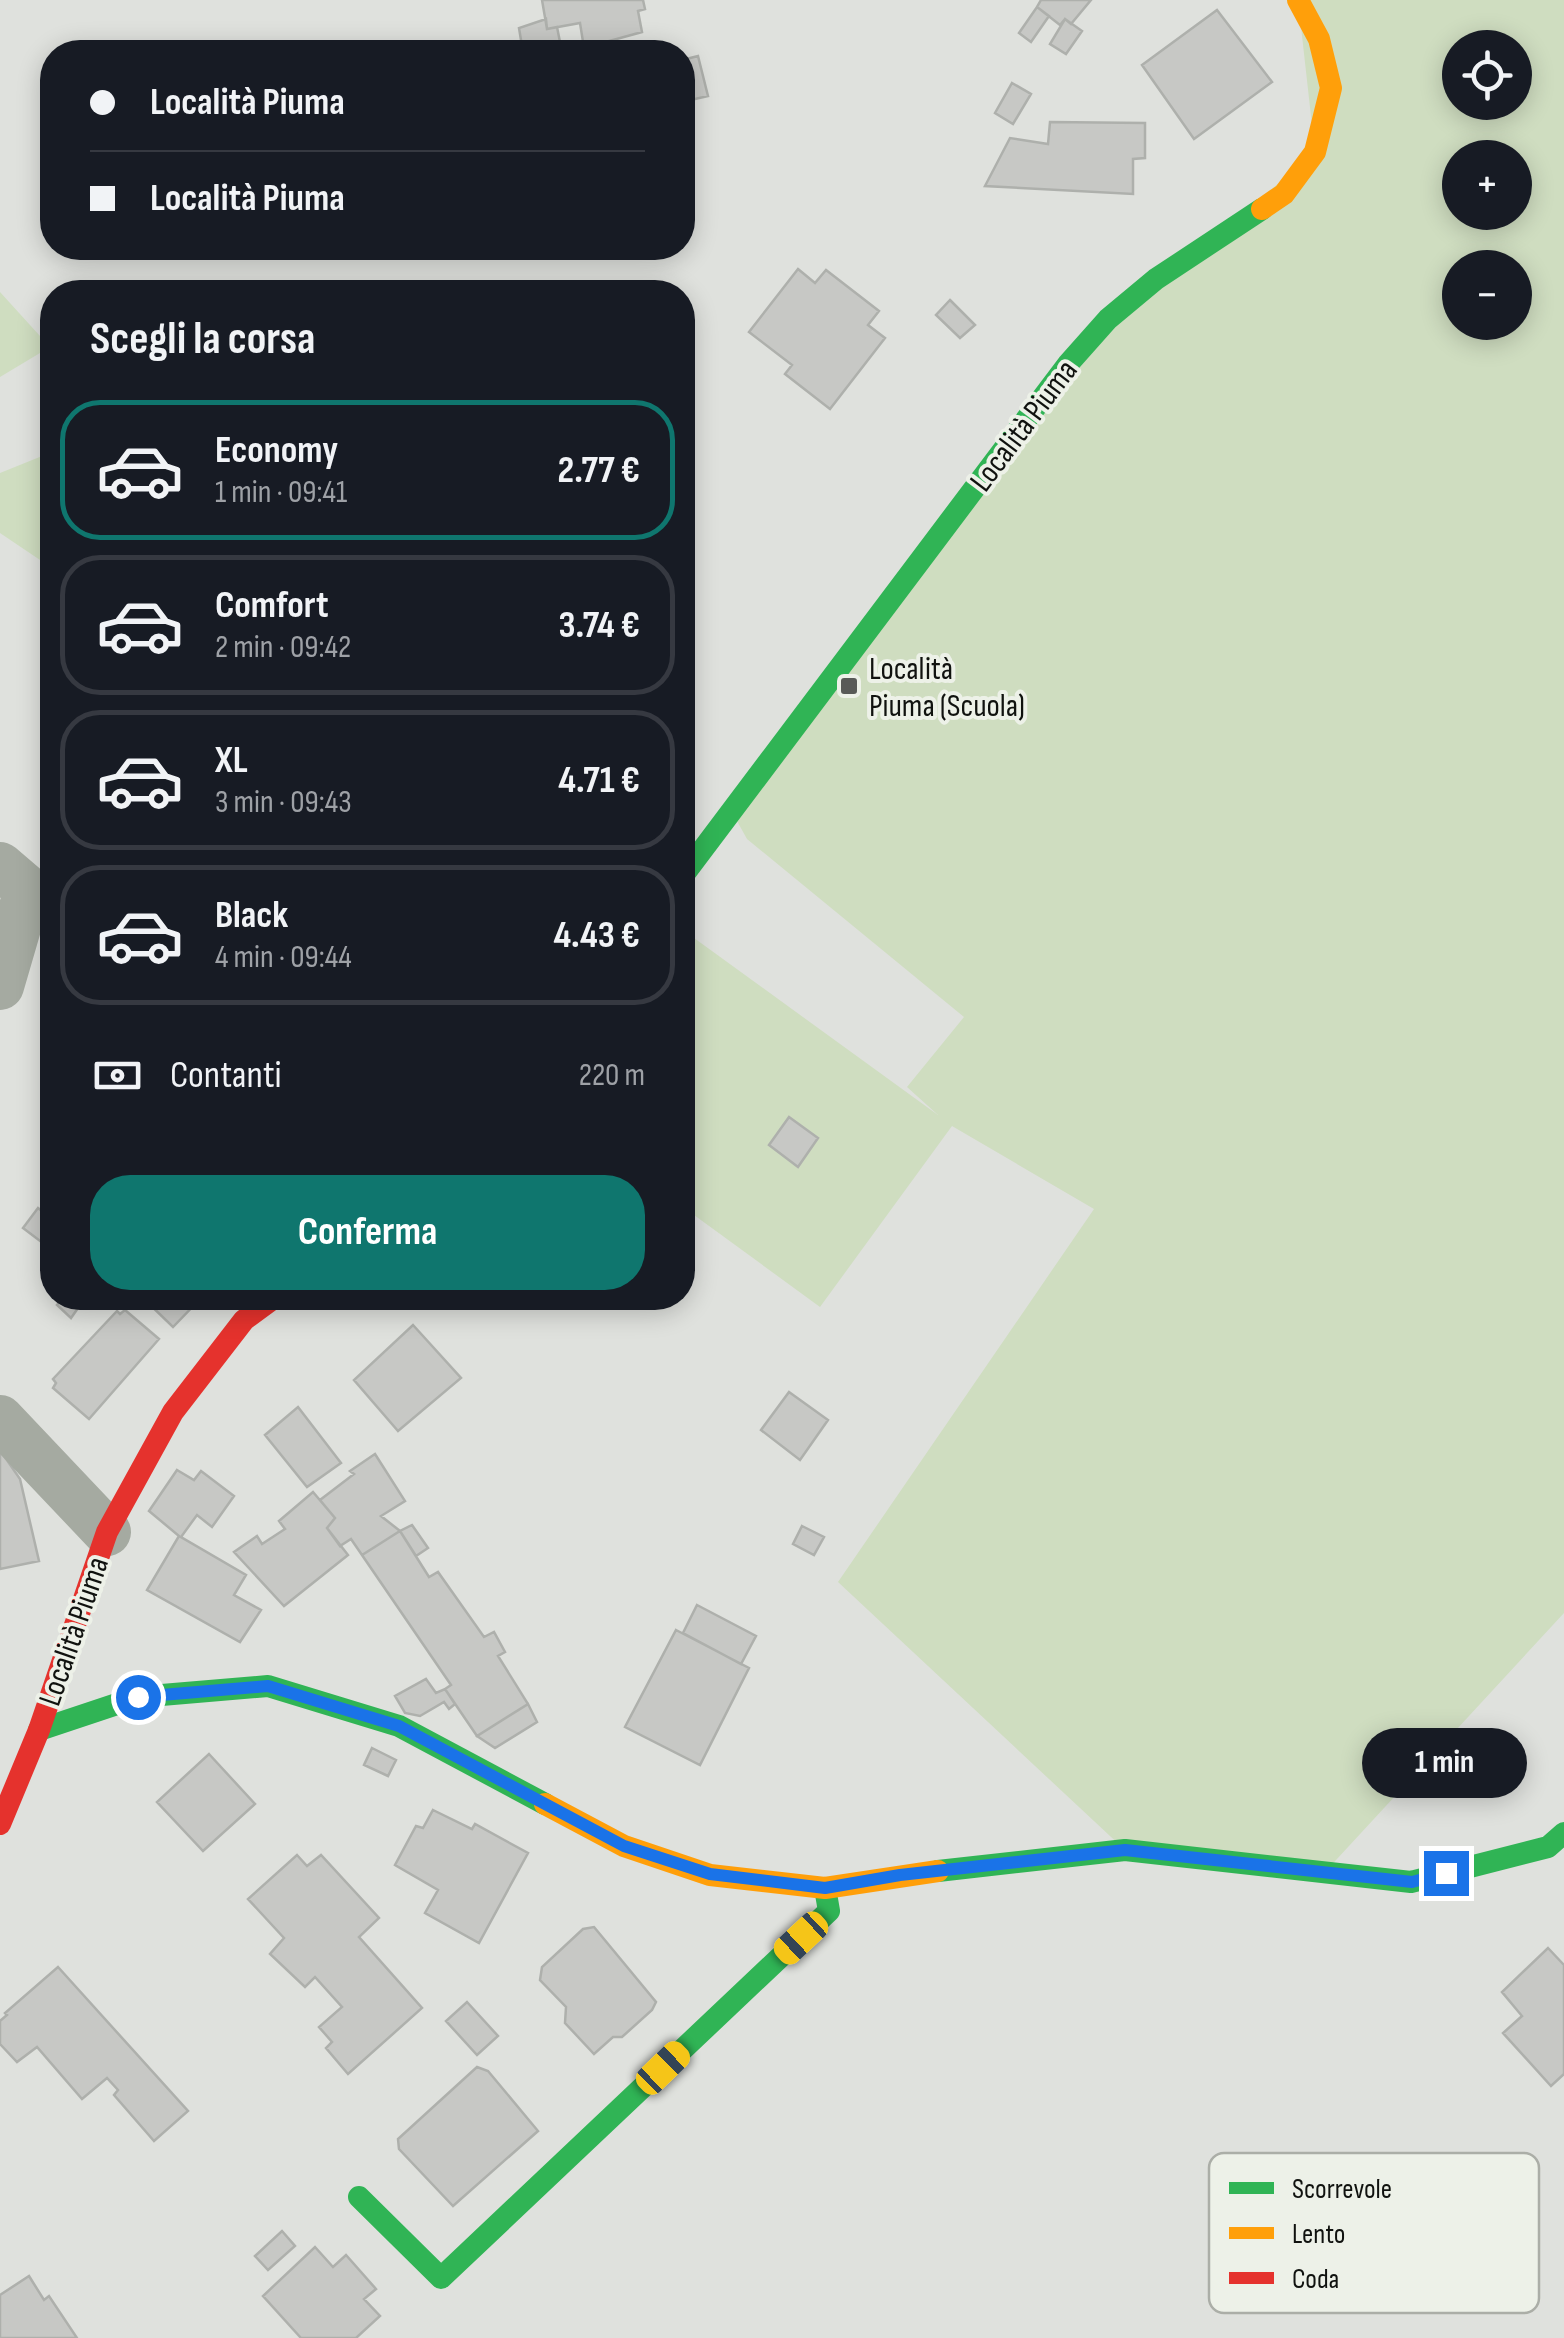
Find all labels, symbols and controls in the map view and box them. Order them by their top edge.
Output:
map controls [1442,30,1532,340]
button: locate [1442,30,1532,120]
text: Località Piuma [150,80,345,125]
button: + [1442,140,1532,230]
text: Località Piuma [150,176,345,221]
button: − [1442,250,1532,340]
text: Scegli la corsa [90,312,316,367]
street label: Località Piuma [962,352,1086,499]
icon: car [95,425,185,515]
text: Economy [215,428,338,473]
text: 2.77 € [557,448,640,493]
text: 1 min · 09:41 [215,473,347,512]
icon: car [95,580,185,670]
text: Comfort [215,583,329,628]
text: 3.74 € [558,603,640,648]
text: 2 min · 09:42 [215,628,351,667]
place label: Località Piuma (Scuola) [869,650,1025,726]
marker: Località Piuma (Scuola) [838,675,860,697]
icon: car [95,735,185,825]
text: XL [215,738,248,783]
text: 4.71 € [558,758,640,803]
text: 3 min · 09:43 [215,783,352,822]
icon: car [95,890,185,980]
text: Black [215,893,288,938]
text: 4.43 € [553,913,640,958]
text: 4 min · 09:44 [215,938,352,977]
icon: cash [90,1048,145,1103]
text: Contanti [170,1053,282,1098]
text: 220 m [579,1056,645,1095]
button: Conferma [90,1175,645,1290]
street label: Località Piuma [31,1552,118,1711]
route start [116,1675,161,1720]
callout: 1 min [1364,1728,1528,1798]
text: 1 min [1415,1743,1474,1782]
route end [1424,1851,1469,1896]
car [769,1907,833,1969]
car [631,2036,695,2100]
legend [1209,2153,1539,2313]
text: Scorrevole [1292,2173,1392,2206]
text: Lento [1292,2218,1345,2251]
text: Coda [1292,2263,1339,2296]

